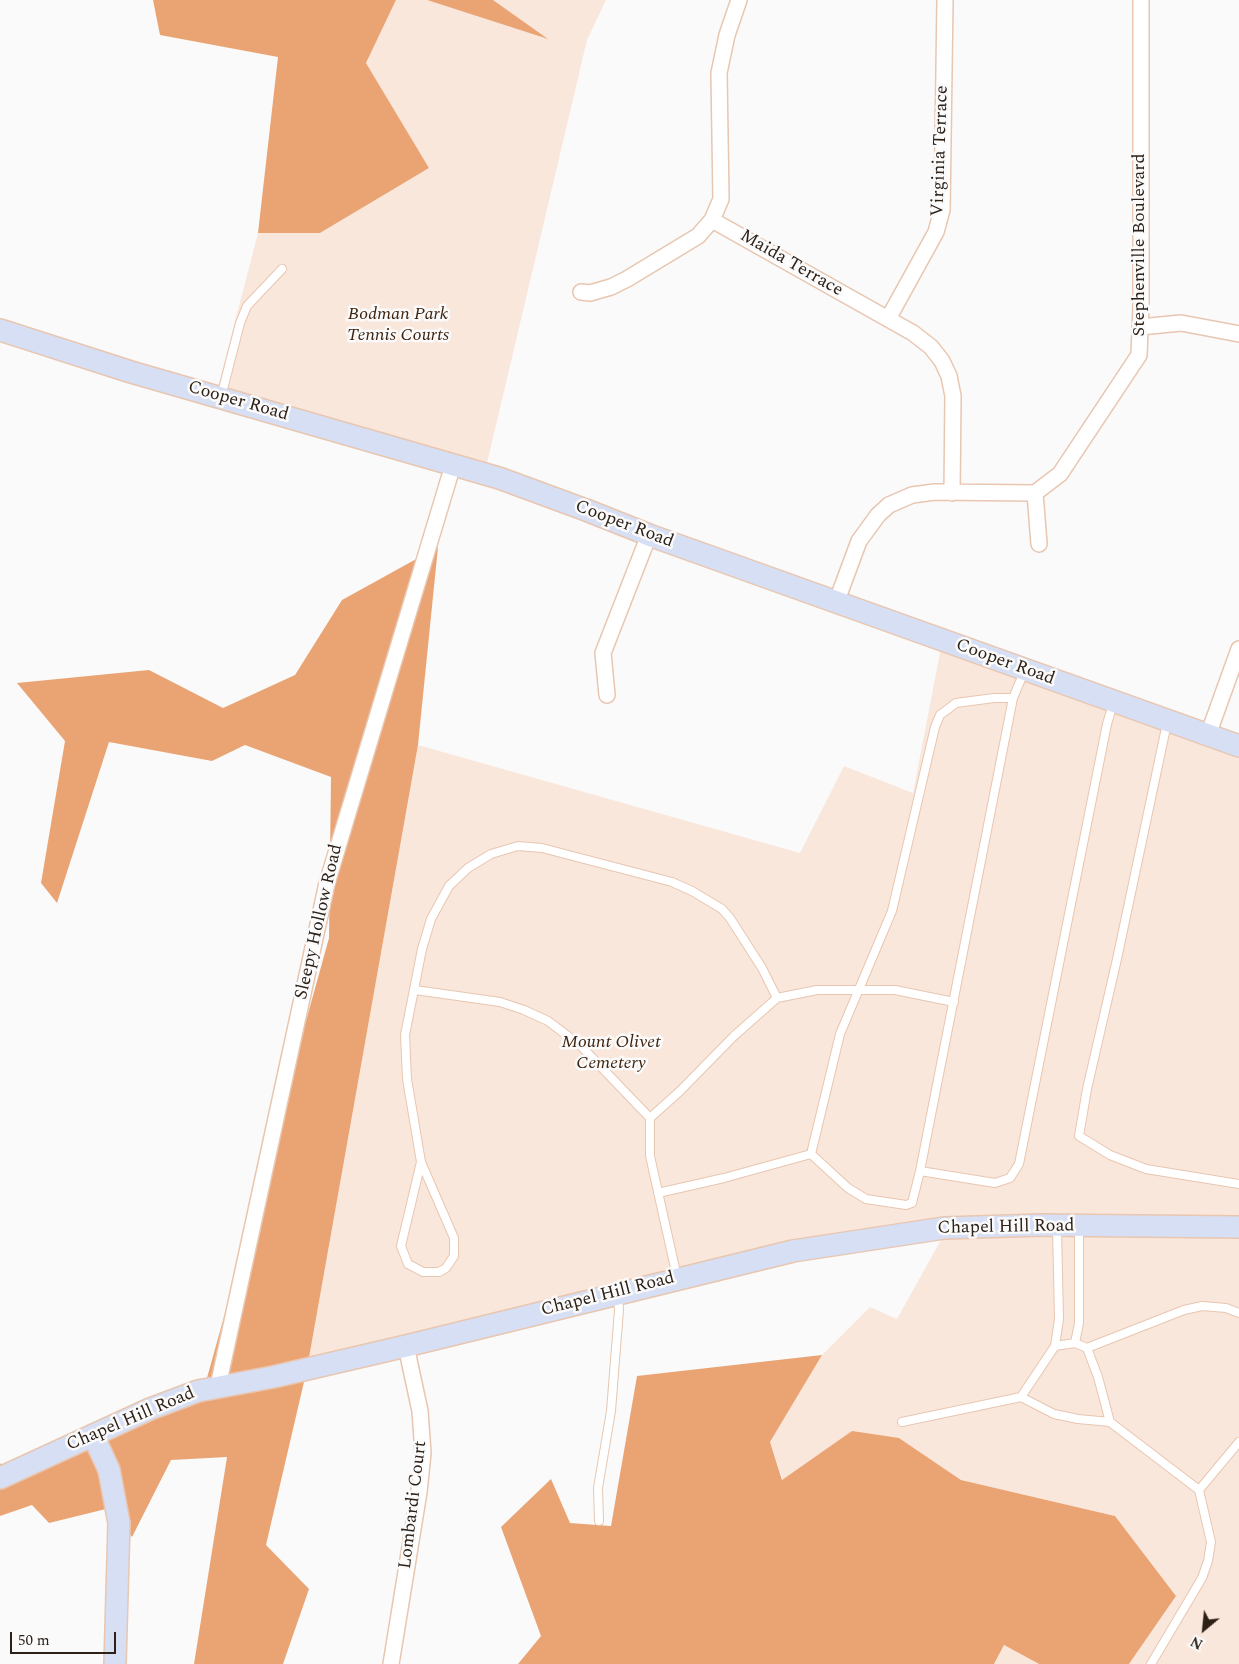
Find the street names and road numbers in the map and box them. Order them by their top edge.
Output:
street label: Virginia Terrace [928,85,954,217]
street label: Stephenville Boulevard [1129,153,1151,337]
street label: Maida Terrace [736,226,846,302]
street label: Cooper Road [185,377,291,427]
street label: Cooper Road [572,496,676,554]
street label: Cooper Road [953,635,1057,691]
street label: Sleepy Hollow Road [292,842,348,1002]
street label: Chapel Hill Road [937,1216,1075,1240]
street label: Chapel Hill Road [539,1268,677,1322]
street label: Chapel Hill Road [64,1383,198,1457]
street label: Lombardi Court [395,1440,433,1570]

